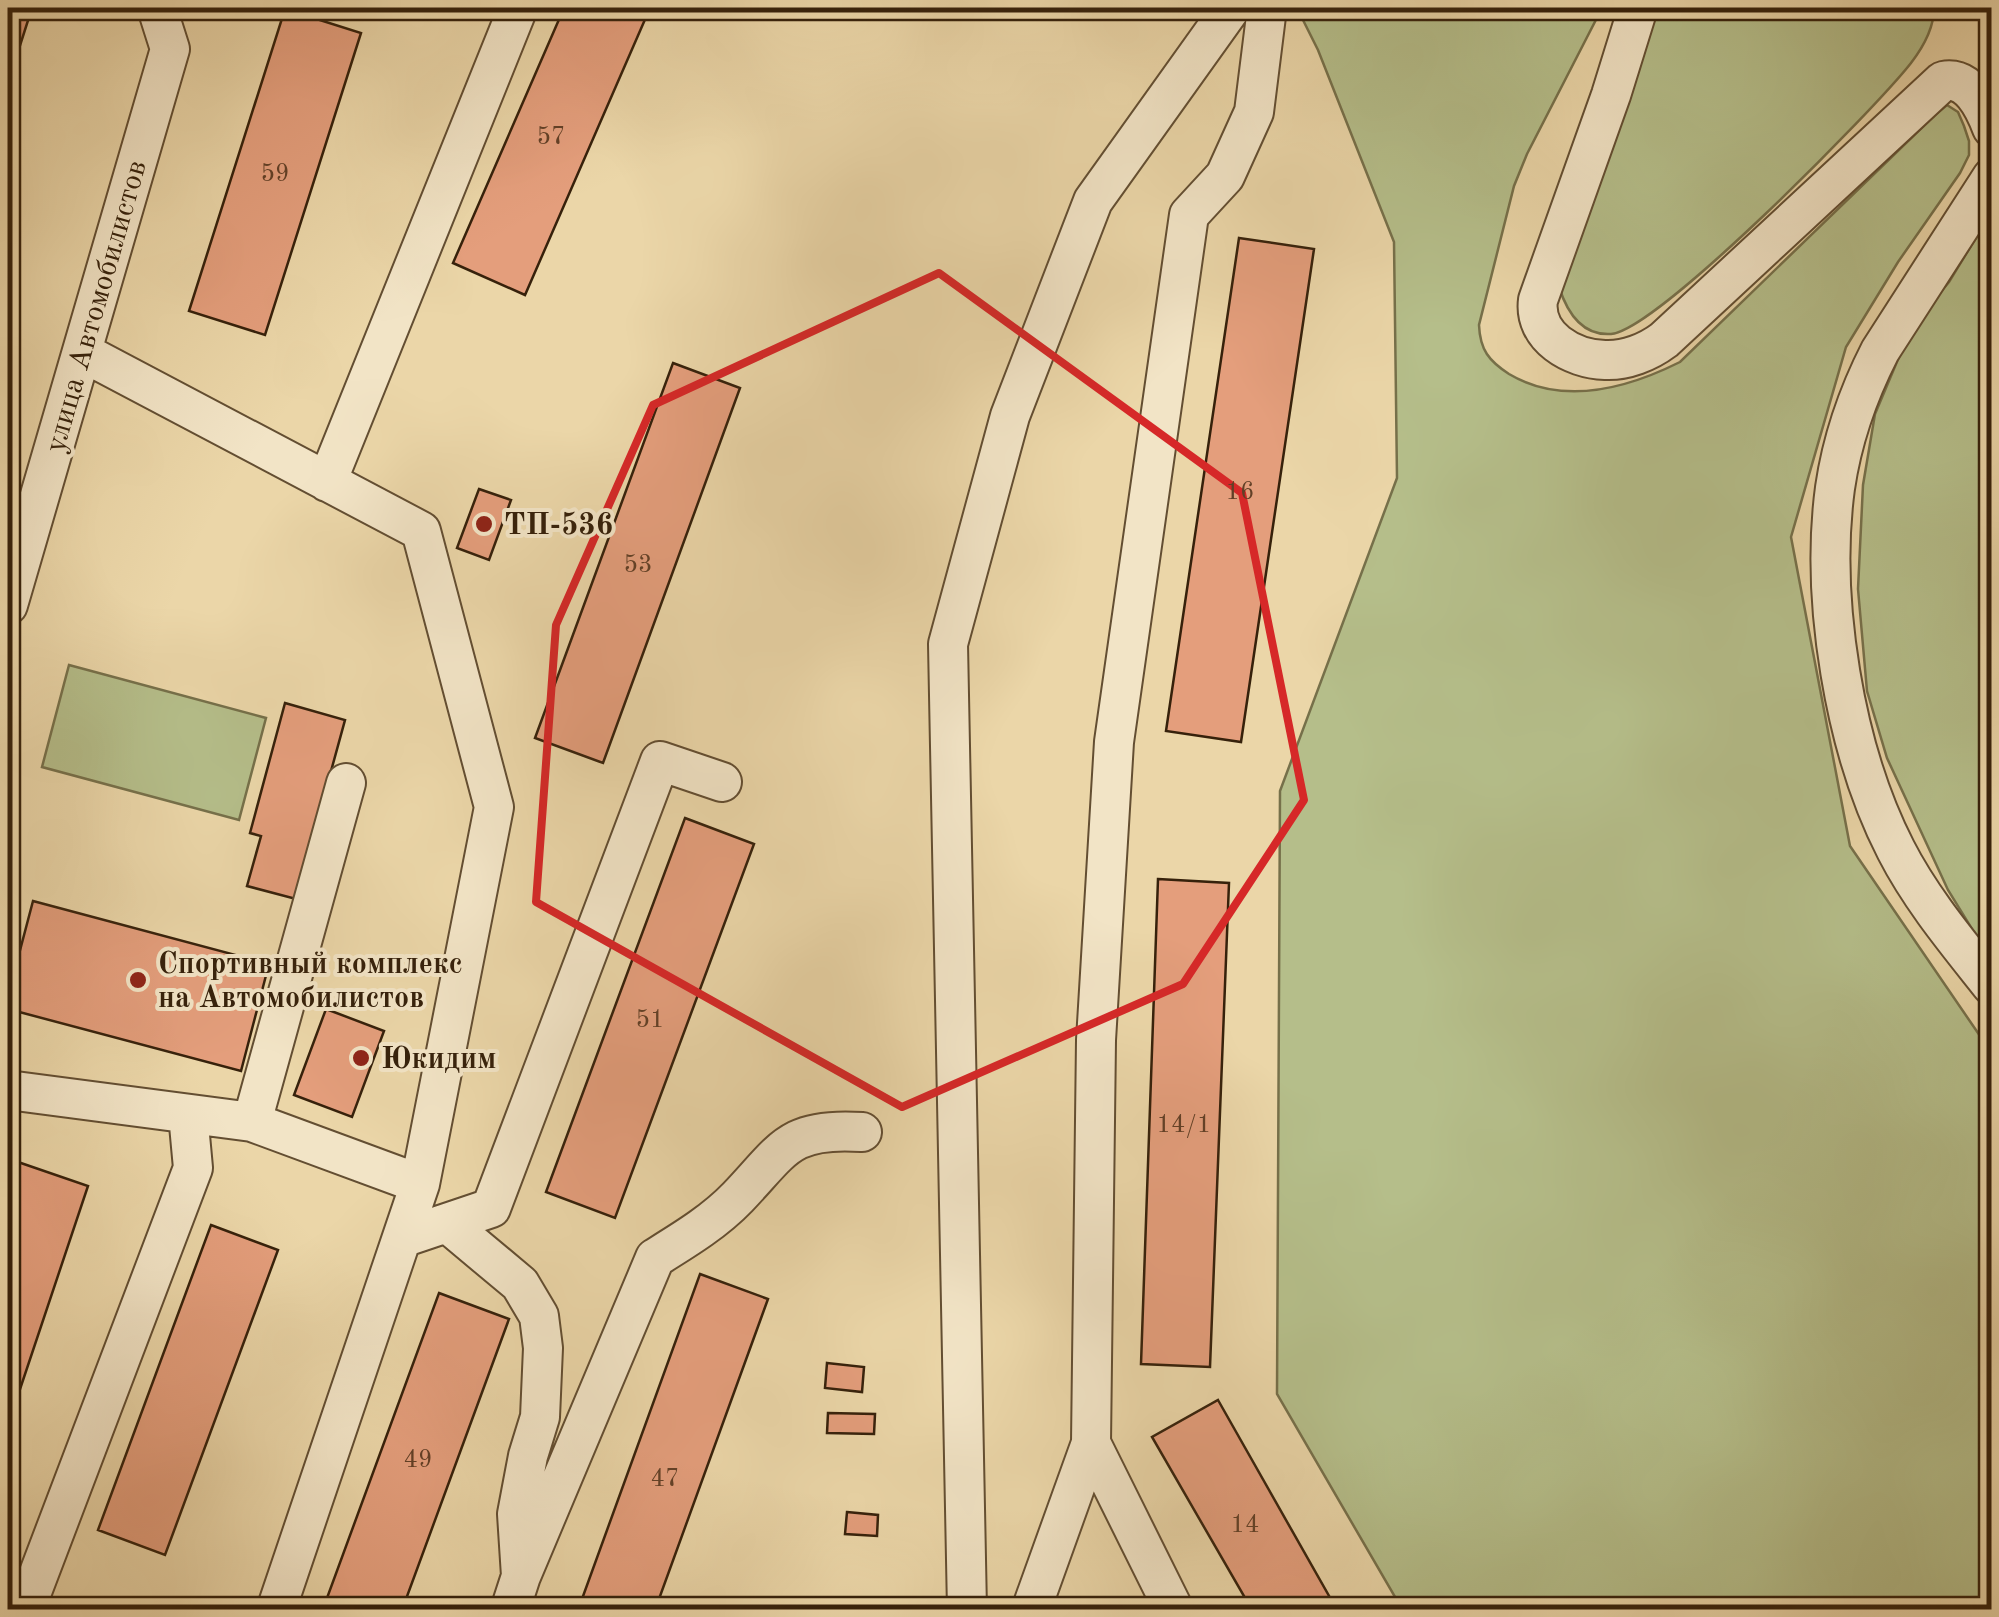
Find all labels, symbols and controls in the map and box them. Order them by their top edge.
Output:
house number: 57 [536,125,566,150]
street label: улица Автомобилистов [41,157,153,456]
house number: 59 [260,162,290,187]
house number: 16 [1225,480,1255,505]
place label: ТП-536 [504,511,613,541]
marker: ТП-536 [473,513,495,535]
house number: 53 [623,553,653,578]
place label: Спортивный комплекс на Автомобилистов [158,950,463,1014]
marker: Спортивный комплекс на Автомобилистов [127,969,149,991]
house number: 51 [635,1008,665,1033]
place label: Юкидим [381,1045,496,1075]
marker: Юкидим [350,1047,372,1069]
house number: 14/1 [1157,1113,1211,1138]
house number: 49 [403,1448,433,1473]
house number: 47 [650,1467,680,1492]
house number: 14 [1230,1513,1260,1538]

